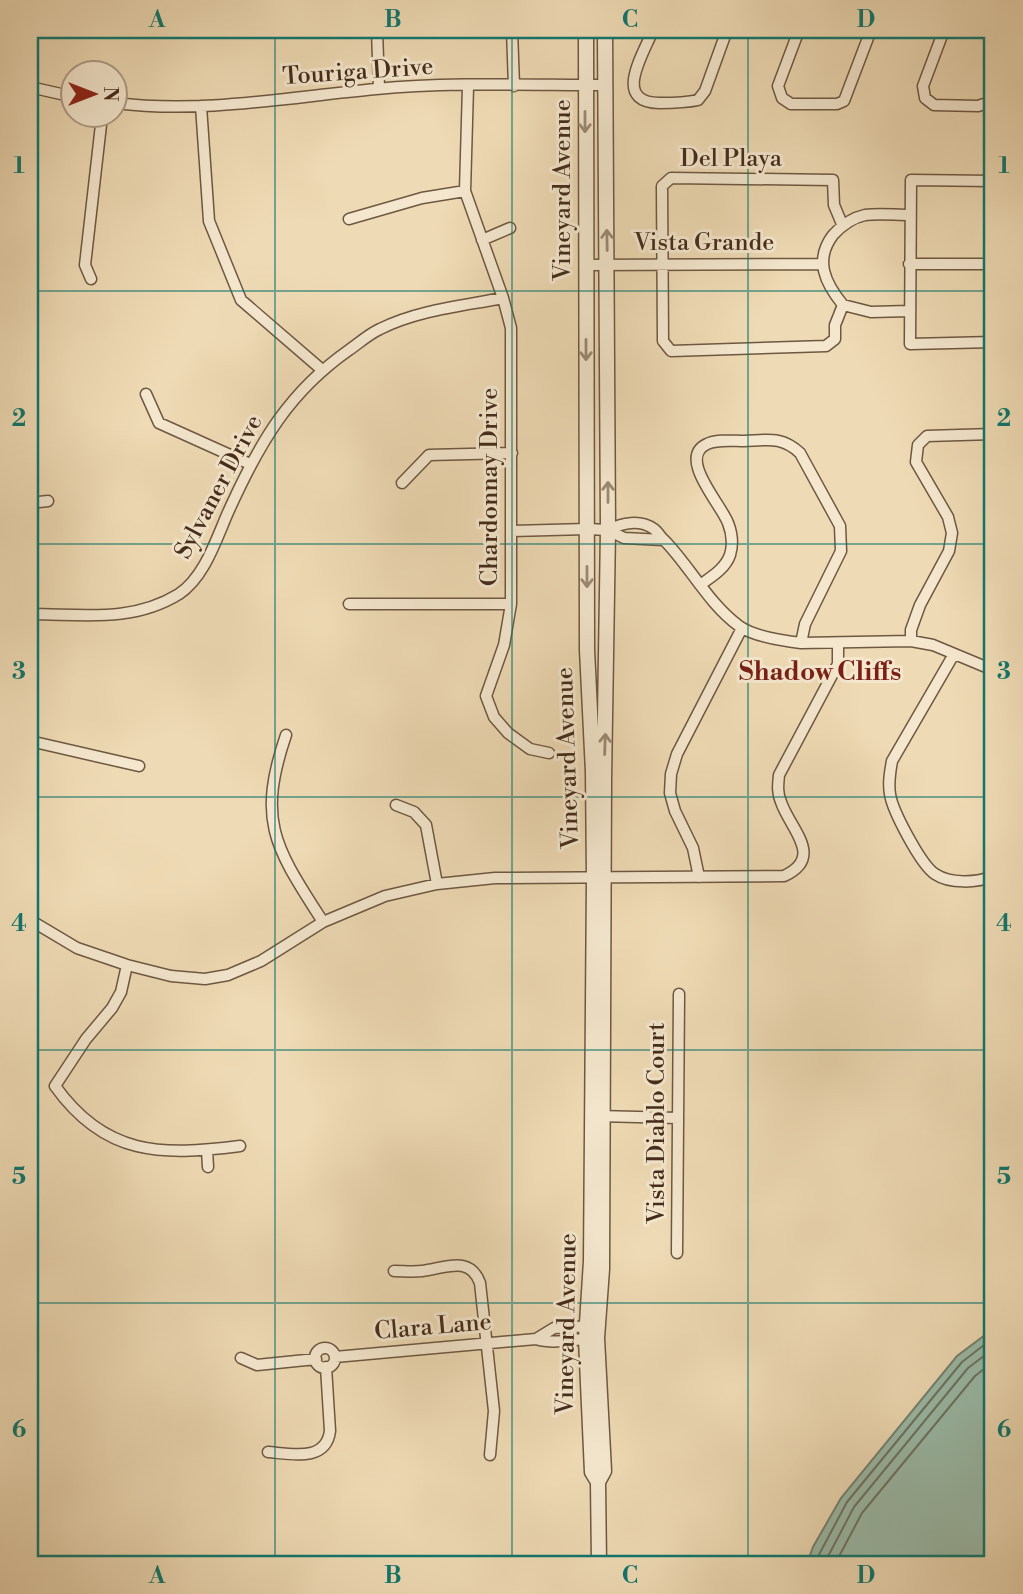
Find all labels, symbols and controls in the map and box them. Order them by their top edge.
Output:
text: A [148,6,166,34]
text: B [384,6,402,34]
text: C [622,6,638,34]
text: D [857,6,875,34]
street label: Touriga Drive [281,52,435,92]
north arrow [60,60,130,130]
text: N [98,86,122,102]
street label: Vineyard Avenue [548,99,578,282]
one-way arrow [578,111,592,134]
street label: Del Playa [680,144,783,174]
text: 1 [13,152,25,180]
text: 1 [998,152,1010,180]
one-way arrow [600,228,614,251]
street label: Vista Grande [633,228,774,258]
one-way arrow [579,338,593,361]
street label: Chardonnay Drive [475,388,505,586]
text: 2 [12,405,26,433]
text: 2 [997,405,1011,433]
street label: Sylvaner Drive [168,410,270,564]
one-way arrow [601,480,615,503]
one-way arrow [580,566,594,589]
district label: Shadow Cliffs [739,656,901,688]
text: 3 [12,658,26,686]
text: 3 [997,658,1011,686]
street label: Vineyard Avenue [550,667,586,850]
one-way arrow [599,732,612,755]
text: 4 [11,910,27,938]
text: 4 [996,910,1012,938]
street label: Vista Diablo Court [642,1022,672,1225]
text: 5 [12,1163,26,1191]
text: 5 [997,1163,1011,1191]
street label: Vineyard Avenue [550,1233,584,1416]
street label: Clara Lane [373,1307,493,1347]
text: 6 [12,1416,26,1444]
text: 6 [997,1416,1011,1444]
text: A [148,1562,166,1590]
text: B [384,1562,402,1590]
text: C [622,1562,638,1590]
text: D [857,1562,875,1590]

